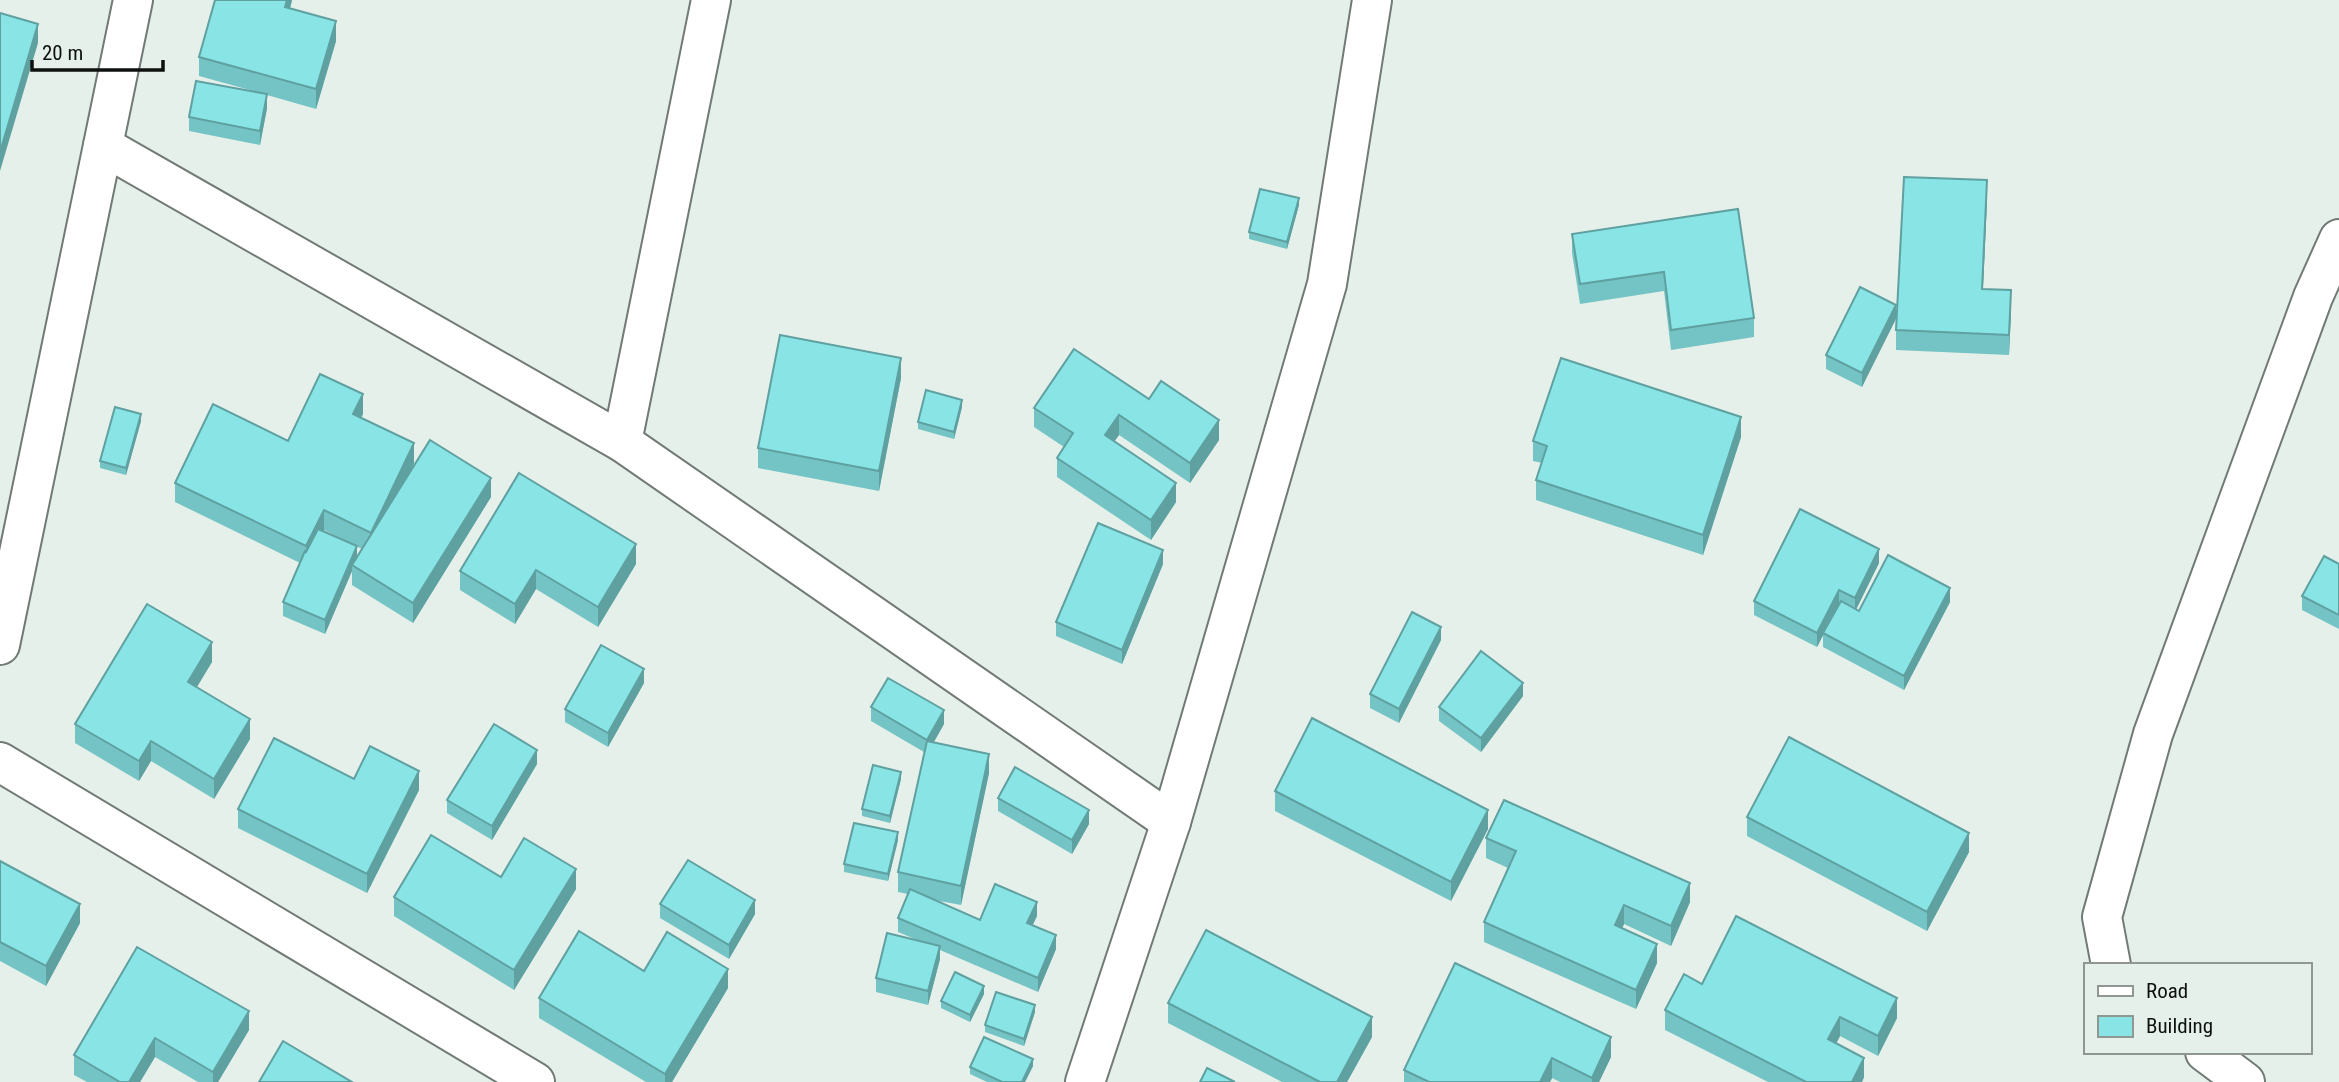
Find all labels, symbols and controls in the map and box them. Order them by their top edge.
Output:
scale bar [32,28,163,72]
text: 20 m [42,41,83,65]
legend [2084,963,2311,1054]
text: Road [2146,979,2188,1003]
text: Building [2146,1014,2213,1038]

